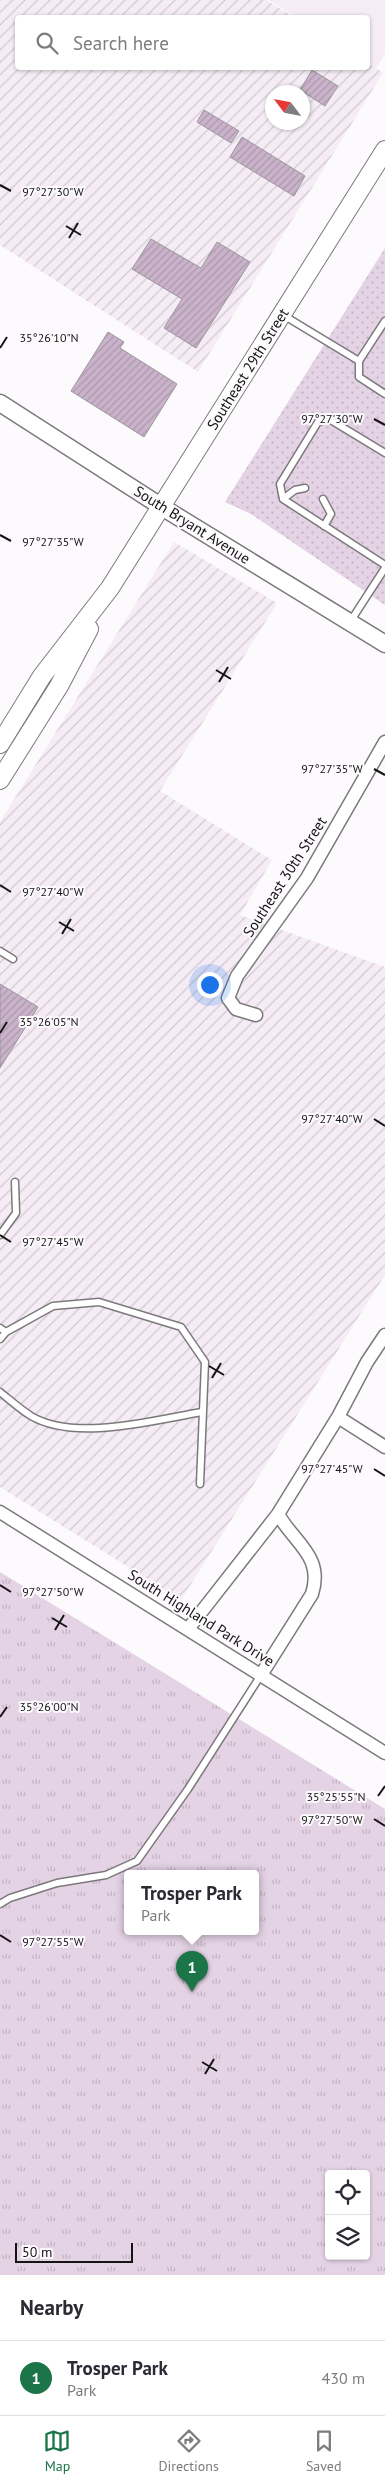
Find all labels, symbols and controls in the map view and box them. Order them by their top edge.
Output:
search box [15,15,370,70]
icon: search [33,29,61,57]
text: Search here [73,31,169,55]
north arrow [265,85,310,130]
text: 97°27'30"W [22,184,84,199]
street label: Southeast 29th Street [202,304,293,433]
text: 35°26'10"N [19,330,79,345]
text: 97°27'30"W [301,411,363,426]
street label: South Bryant Avenue [131,481,254,568]
text: 97°27'35"W [22,534,84,549]
text: 97°27'35"W [301,761,363,776]
street label: Southeast 30th Street [239,813,331,941]
text: 97°27'40"W [22,884,84,899]
your location [197,972,223,998]
text: 35°26'05"N [19,1014,79,1029]
text: 97°27'40"W [301,1111,363,1126]
text: 97°27'45"W [22,1234,84,1249]
text: 97°27'45"W [301,1461,363,1476]
street label: South Highland Park Drive [125,1565,278,1670]
text: 97°27'50"W [22,1584,84,1599]
text: 35°26'00"N [19,1699,79,1714]
text: 35°25'55"N [306,1789,366,1804]
text: 97°27'50"W [301,1812,363,1827]
popup [124,1870,259,1935]
text: Trosper Park [141,1881,242,1905]
text: Park [141,1905,171,1925]
text: 97°27'55"W [22,1934,84,1949]
pin: 1 [176,1951,208,1992]
map controls [325,2170,370,2260]
button: locate [325,2170,370,2215]
button: layers [325,2215,370,2260]
scale bar [15,2240,132,2263]
text: 50 m [22,2243,52,2261]
text: Nearby [20,2294,83,2321]
text: Trosper Park [67,2356,168,2380]
text: 1 [31,2368,41,2388]
text: 430 m [322,2368,365,2388]
text: Park [67,2380,96,2400]
tab: Map [43,2427,71,2475]
tab: Directions [158,2427,219,2475]
tab: Saved [306,2427,342,2475]

